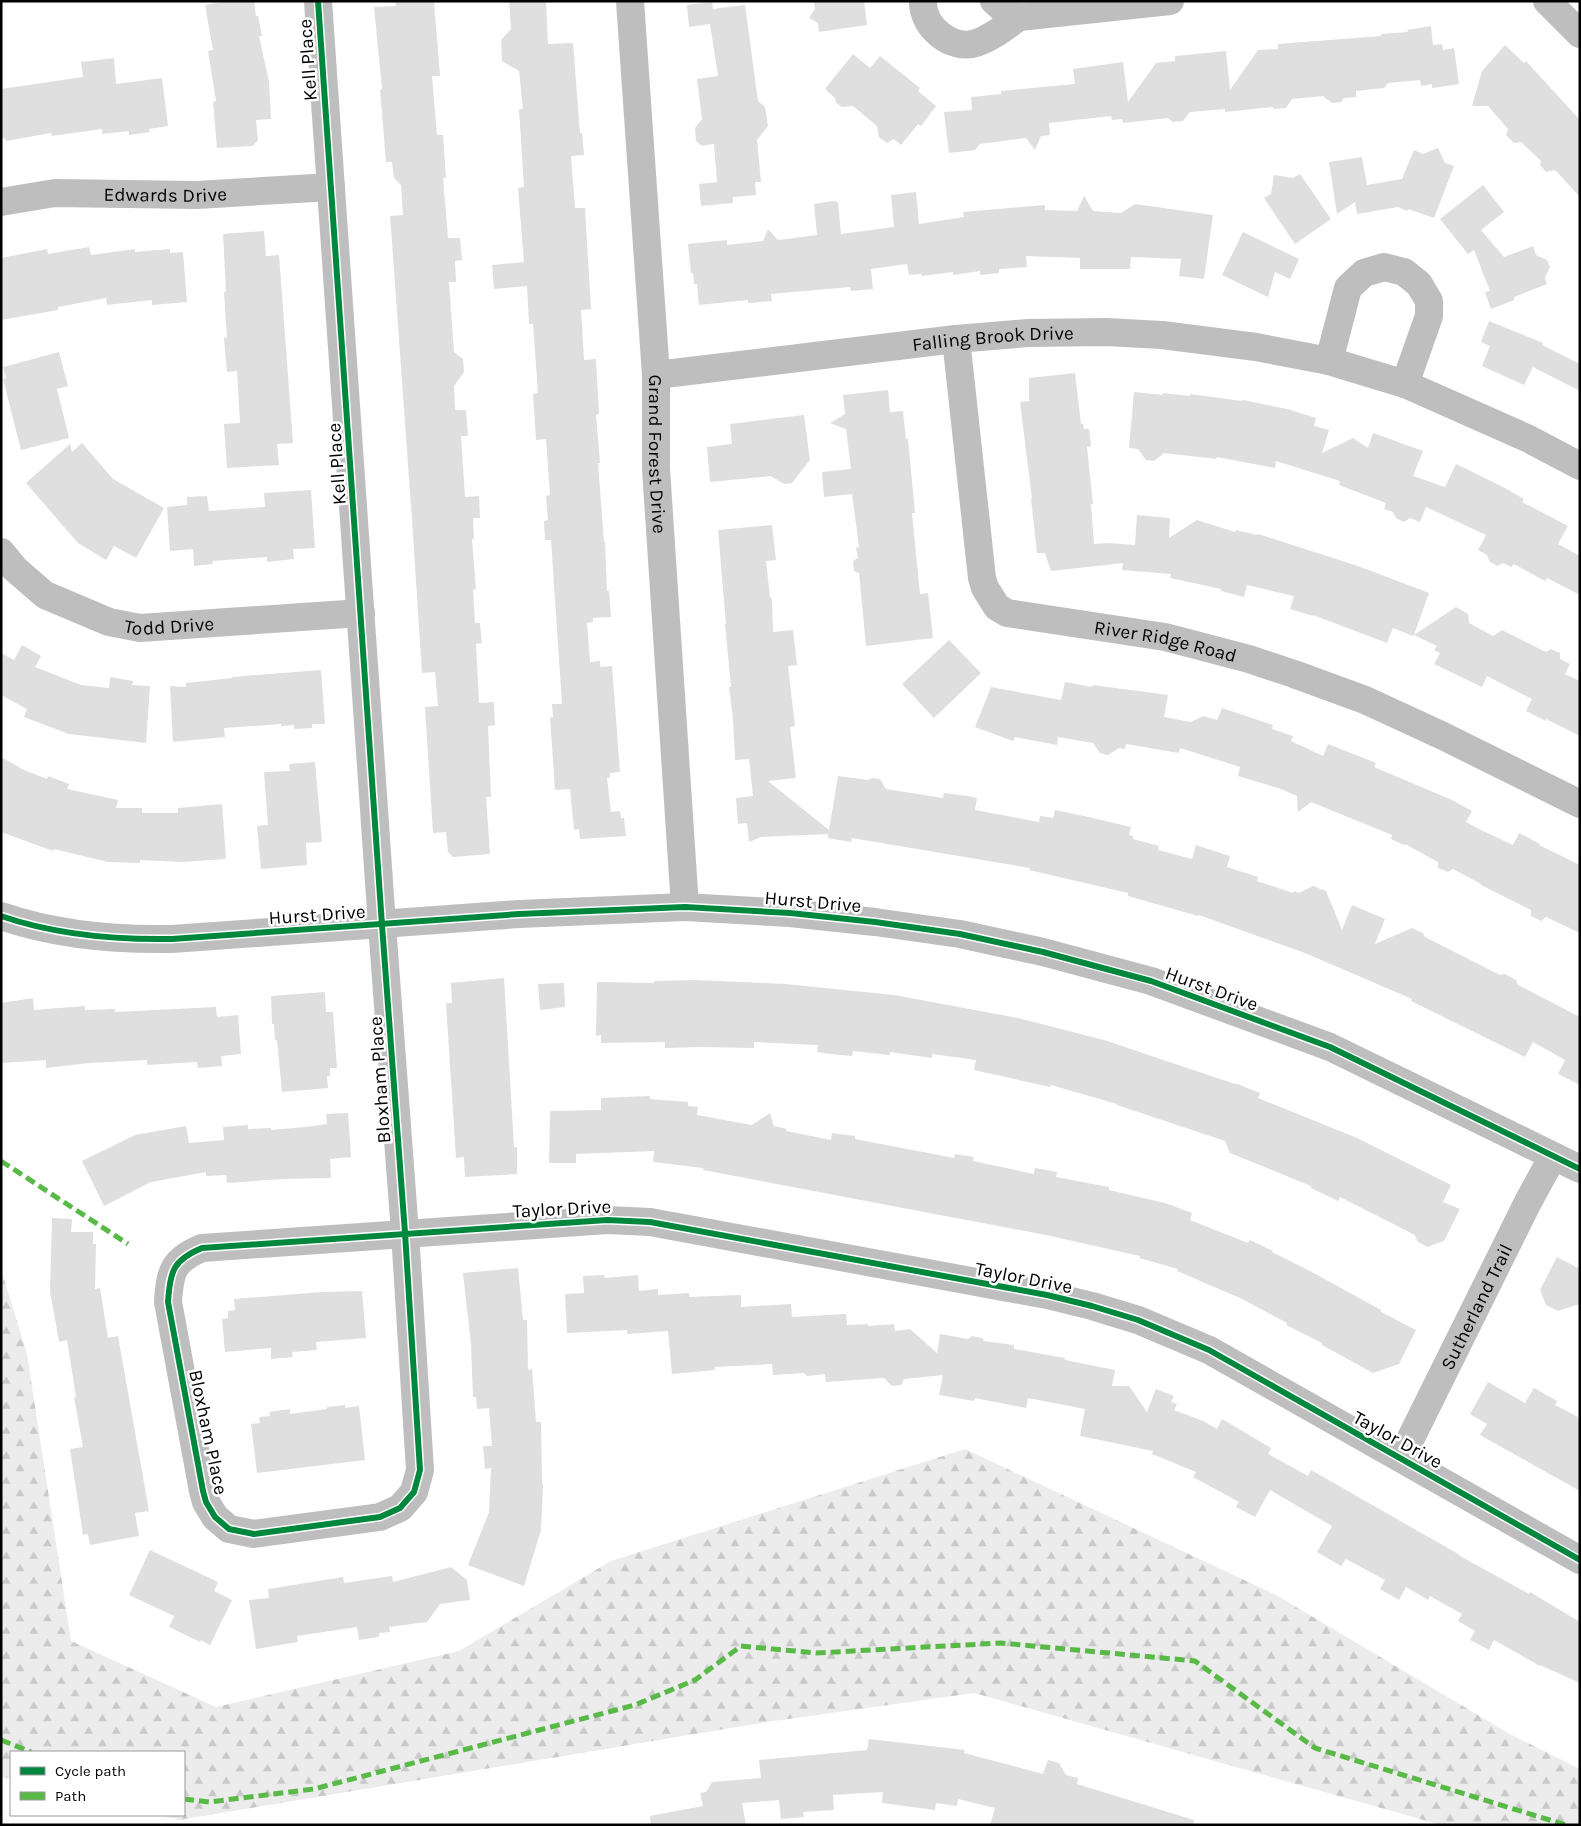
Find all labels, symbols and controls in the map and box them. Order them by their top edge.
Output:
street label: Kell Place [294,18,322,102]
street label: Edwards Drive [103,183,228,207]
street label: Falling Brook Drive [911,322,1074,356]
street label: Grand Forest Drive [644,374,670,534]
street label: Kell Place [323,422,351,506]
street label: Todd Drive [122,613,215,640]
street label: River Ridge Road [1093,616,1239,667]
street label: Hurst Drive [764,887,862,917]
street label: Hurst Drive [268,901,366,929]
street label: Hurst Drive [1162,962,1261,1016]
street label: Bloxham Place [365,1016,395,1144]
street label: Taylor Drive [512,1195,612,1223]
street label: Sutherland Trail [1437,1240,1517,1374]
street label: Taylor Drive [973,1258,1074,1298]
street label: Bloxham Place [184,1368,232,1497]
street label: Taylor Drive [1349,1406,1446,1473]
legend [10,1751,185,1816]
text: Cycle path [55,1762,126,1780]
text: Path [55,1787,86,1805]

